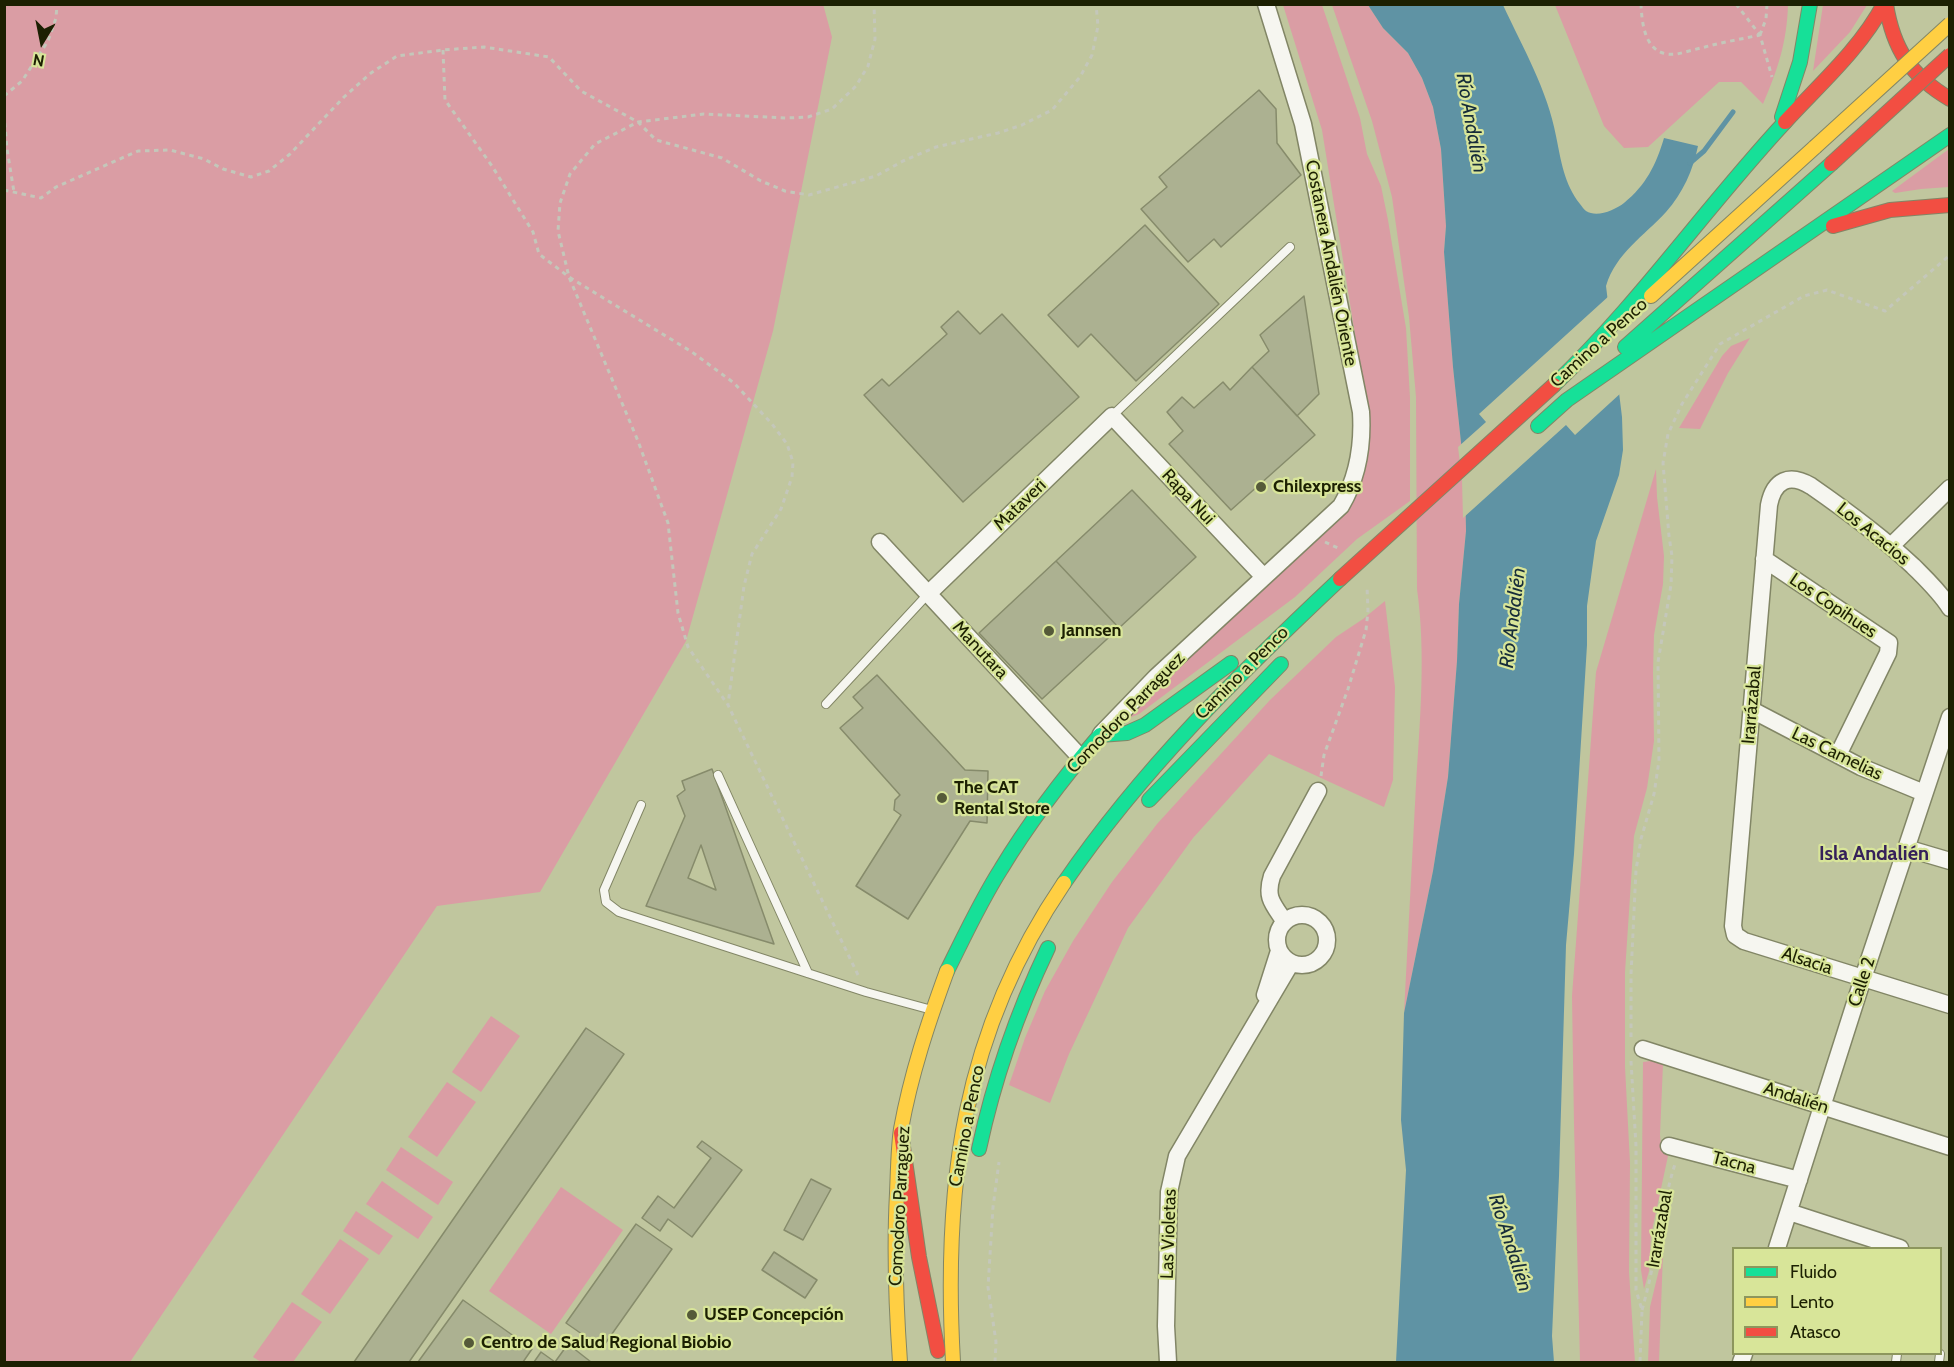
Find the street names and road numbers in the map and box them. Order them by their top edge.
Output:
street label: Costanera Andalién Oriente [1300,158,1362,368]
street label: Camino a Penco [1546,294,1652,392]
street label: Rapa Nui [1157,465,1219,529]
street label: Mataveri [989,475,1051,535]
street label: Los Acacios [1832,498,1914,570]
street label: Los Copihues [1785,569,1881,643]
street label: Manutara [948,616,1012,684]
street label: Camino a Penco [1191,622,1293,724]
street label: Comodoro Parraguez [1063,648,1189,778]
street label: Irarrázabal [1738,665,1766,745]
street label: Las Camelias [1788,723,1886,785]
street label: Alsacia [1779,943,1835,979]
street label: Calle 2 [1844,954,1880,1010]
street label: Camino a Penco [945,1063,989,1189]
street label: Andalién [1761,1077,1831,1119]
street label: Comodoro Parraguez [885,1125,915,1287]
street label: Tacna [1710,1147,1758,1179]
street label: Irarrázabal [1643,1188,1677,1270]
street label: Las Violetas [1157,1189,1181,1279]

